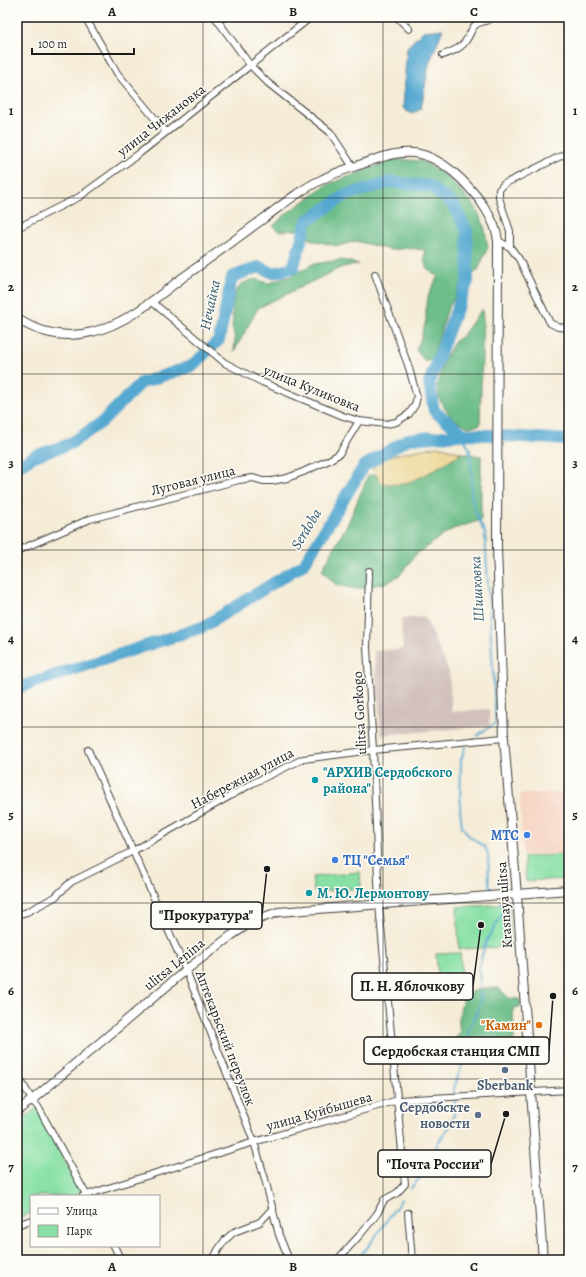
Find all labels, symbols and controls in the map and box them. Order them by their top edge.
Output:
text: A [107,3,117,20]
text: B [289,3,297,20]
text: C [470,3,478,20]
scale bar [32,30,134,56]
text: 100 m [38,36,67,52]
street label: улица Чижановка [113,80,210,161]
text: 1 [9,102,14,119]
text: 1 [573,102,578,119]
text: 2 [8,278,15,295]
water label: Нечайка [195,278,225,332]
text: 2 [572,278,579,295]
street label: улица Куликовка [260,360,363,417]
text: 3 [8,454,14,471]
text: 3 [572,454,578,471]
street label: Луговая улица [149,461,238,500]
water label: Serdoba [286,505,326,553]
water label: Шишковка [465,556,489,622]
text: 4 [8,630,14,647]
text: 4 [572,630,578,647]
street label: ulitsa Gorkogo [348,671,371,755]
street label: Набережная улица [187,743,298,814]
place label: "АРХИВ Сердобского района" [323,763,452,798]
marker: "АРХИВ Сердобского района" [310,775,320,785]
text: 5 [8,806,14,823]
text: 5 [572,806,578,823]
place label: МТС [491,826,519,845]
marker: МТС [522,830,532,840]
place label: ТЦ "Семья" [343,851,410,870]
marker: ТЦ "Семья" [330,855,340,865]
street label: Krasnaya ulitsa [492,860,517,949]
place label: М. Ю. Лермонтову [317,884,430,903]
marker: М. Ю. Лермонтову [304,888,314,898]
callout: "Прокуратура" [151,902,262,929]
text: "Прокуратура" [159,905,254,925]
street label: ulitsa Lenina [140,934,209,995]
street label: Аптекарьский переулок [191,967,260,1109]
callout: П. Н. Яблочкову [352,973,473,1000]
text: П. Н. Яблочкову [360,976,465,996]
text: 6 [8,982,14,999]
text: 6 [572,982,578,999]
place label: "Камин" [481,1016,532,1035]
marker: "Камин" [534,1020,544,1030]
callout: Сердобская станция СМП [364,1037,549,1064]
text: Сердобская станция СМП [372,1041,540,1061]
marker: Sberbank [500,1065,510,1075]
place label: Sberbank [477,1076,534,1095]
street label: улица Куйбышева [263,1087,375,1136]
place label: Сердобскте новости [400,1098,471,1133]
marker: Сердобскте новости [473,1110,483,1120]
callout: "Почта России" [378,1150,491,1177]
text: "Почта России" [386,1154,484,1174]
text: 7 [8,1158,14,1175]
text: 7 [572,1158,578,1175]
legend [30,1195,160,1247]
text: Улица [66,1203,98,1219]
text: Парк [66,1223,92,1239]
text: A [107,1258,117,1275]
text: B [289,1258,297,1275]
text: C [470,1258,478,1275]

